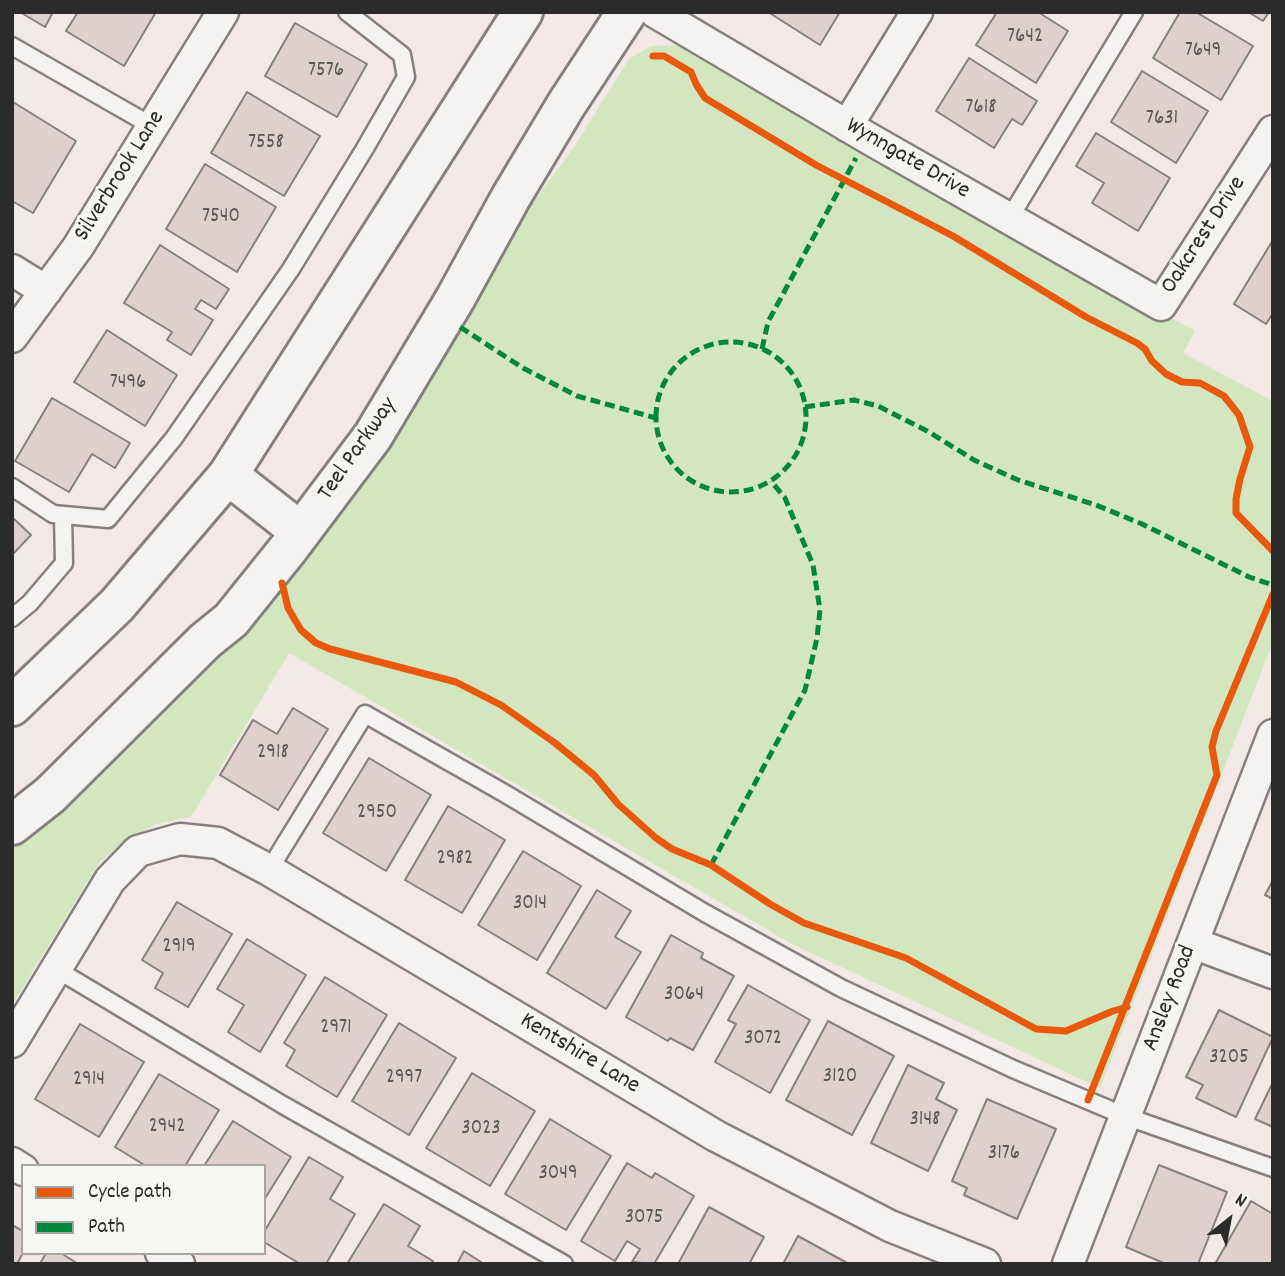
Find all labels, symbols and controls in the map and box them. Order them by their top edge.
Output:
house number: 7642 [1007,25,1043,51]
house number: 7649 [1185,39,1221,65]
house number: 7576 [308,59,344,85]
house number: 7618 [965,96,997,122]
street label: Silverbrook Lane [69,106,173,248]
house number: 7631 [1146,107,1178,133]
street label: Wynngate Drive [840,113,974,207]
house number: 7558 [248,131,284,157]
street label: Oakcrest Drive [1156,172,1254,300]
house number: 7540 [202,205,240,231]
house number: 7496 [110,371,146,397]
street label: Teel Parkway [313,393,405,507]
house number: 2918 [257,741,289,767]
house number: 2950 [357,801,397,827]
house number: 2982 [437,847,473,873]
house number: 3014 [513,892,547,918]
house number: 2919 [162,935,196,961]
street label: Ansley Road [1138,942,1204,1056]
house number: 3064 [664,983,704,1009]
street label: Kentshire Lane [514,1008,644,1102]
house number: 2971 [320,1016,352,1042]
house number: 3072 [744,1027,782,1053]
house number: 3205 [1209,1046,1249,1072]
house number: 3120 [823,1065,857,1091]
house number: 2997 [386,1066,422,1092]
house number: 2914 [73,1068,105,1094]
house number: 3148 [909,1108,941,1134]
house number: 2942 [149,1115,185,1141]
house number: 3023 [461,1117,501,1143]
house number: 3176 [988,1142,1020,1168]
house number: 3049 [538,1162,578,1188]
legend [21,1164,266,1255]
text: Cycle path [88,1178,171,1208]
north arrow [1194,1185,1264,1255]
text: N [1229,1188,1251,1216]
house number: 3075 [625,1206,663,1232]
text: Path [88,1213,125,1243]

